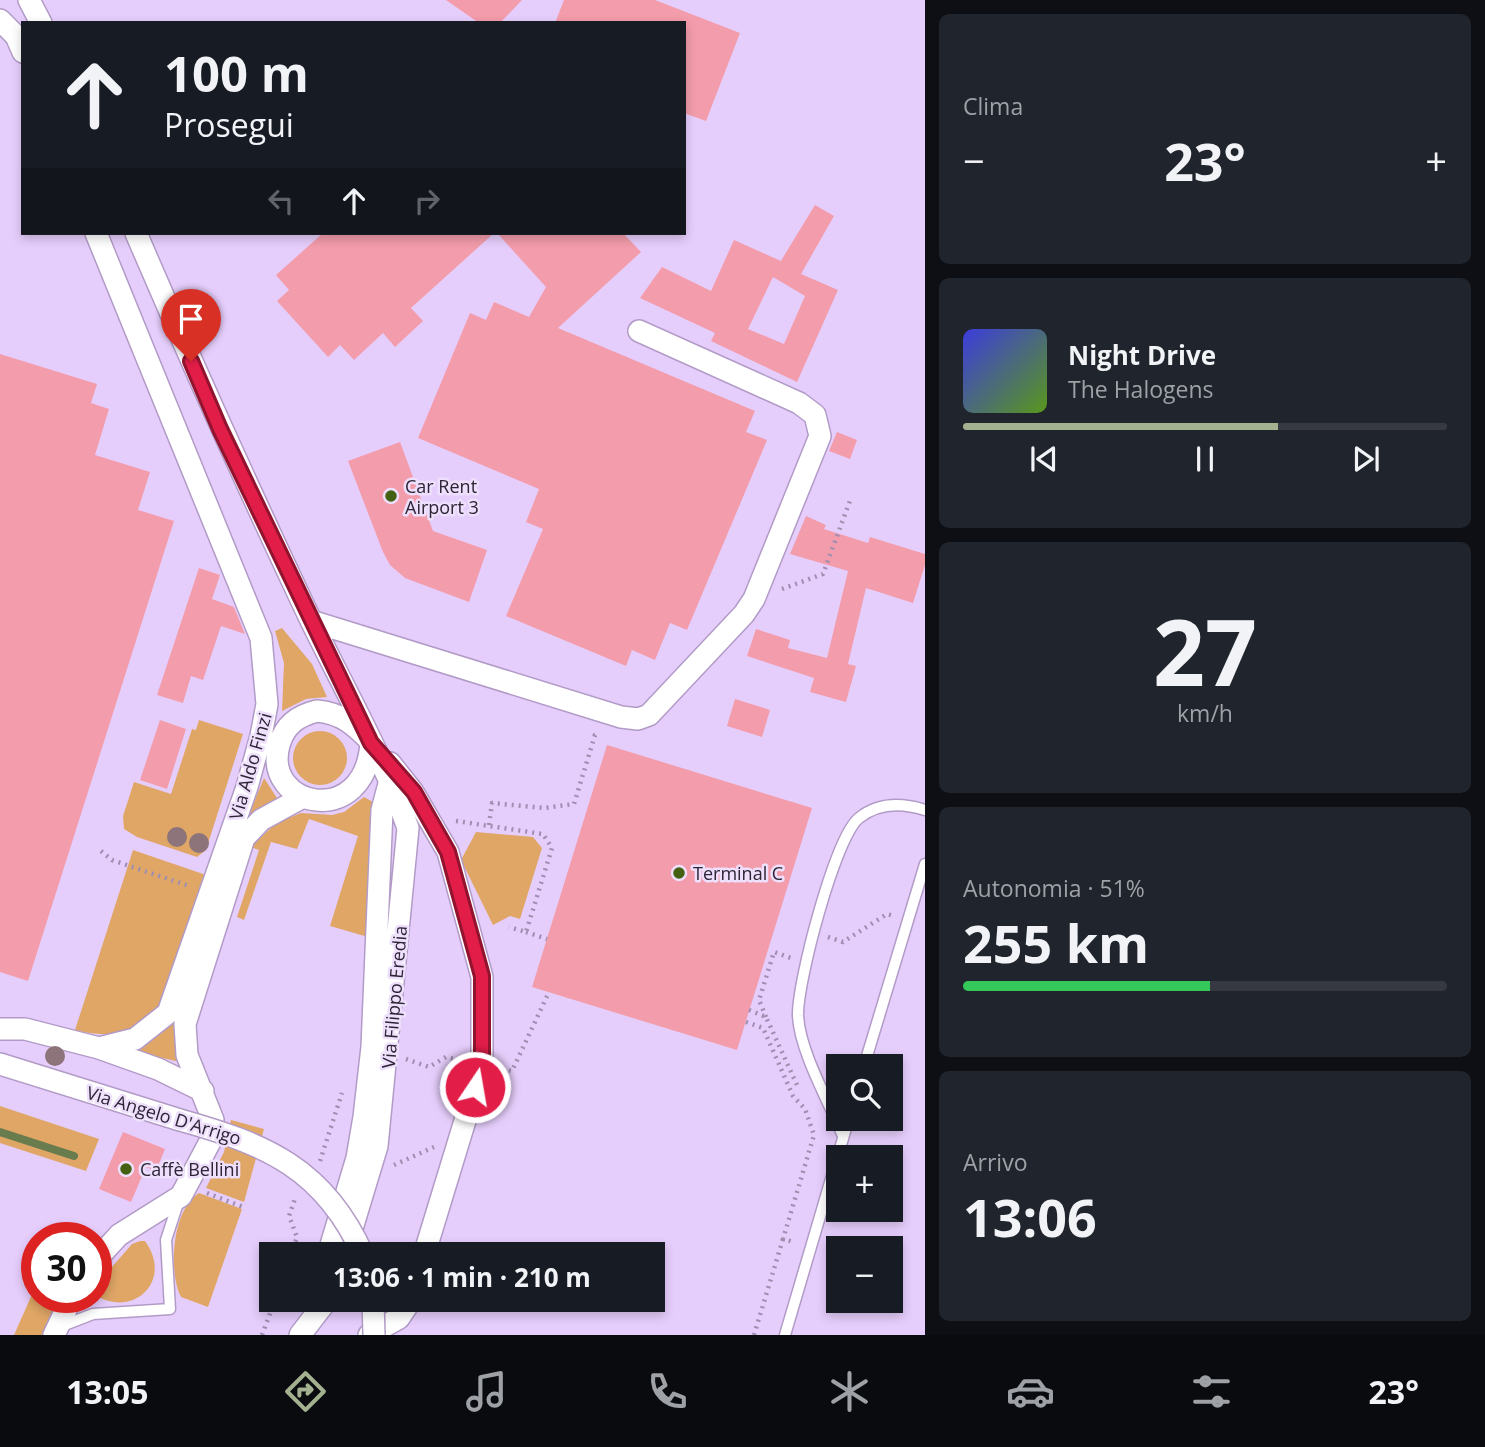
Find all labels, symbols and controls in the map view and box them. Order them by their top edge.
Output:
text: 100 m [164,40,309,106]
icon: ahead [49,49,140,140]
text: Clima [963,90,1023,122]
text: Prosegui [164,103,294,146]
text: 23° [1164,125,1246,196]
text: − [963,134,985,186]
text: + [1425,134,1447,186]
icon: left [262,182,300,220]
icon: ahead [335,182,373,220]
icon: right [408,182,446,220]
pin [161,289,221,361]
icon: arrive [172,300,210,338]
text: Night Drive [1068,337,1216,373]
text: The Halogens [1068,373,1214,405]
icon: previous [1025,440,1063,478]
icon: pause [1186,440,1224,478]
icon: next [1347,440,1385,478]
place label: Car Rent Airport 3 [405,474,479,519]
marker: Car Rent Airport 3 [383,488,399,504]
text: 27 [1153,589,1257,713]
text: km/h [1177,697,1233,729]
street label: Via Aldo Finzi [223,710,277,822]
place label: Terminal C [693,861,783,885]
marker: Terminal C [671,865,687,881]
text: Autonomia · 51% [963,872,1145,904]
text: 255 km [963,907,1149,978]
street label: Via Filippo Eredia [376,925,412,1069]
position arrow [438,1050,512,1124]
map controls [826,1054,903,1313]
button: search [826,1054,903,1131]
street label: Via Angelo D'Arrigo [84,1080,244,1150]
button: + [826,1145,903,1222]
text: Arrivo [963,1146,1027,1178]
place label: Caffè Bellini [140,1157,239,1181]
marker: Caffè Bellini [118,1161,134,1177]
text: 13:06 [963,1181,1097,1252]
speed limit sign: 30 [21,1222,112,1313]
button: − [826,1236,903,1313]
text: 13:06 · 1 min · 210 m [333,1259,591,1295]
icon: directions [281,1367,330,1416]
icon: music [462,1367,511,1416]
icon: phone [643,1367,692,1416]
icon: climate [825,1367,874,1416]
icon: car [1006,1367,1055,1416]
icon: filters [1187,1367,1236,1416]
text: 13:05 [66,1370,148,1413]
text: 23° [1369,1370,1419,1413]

